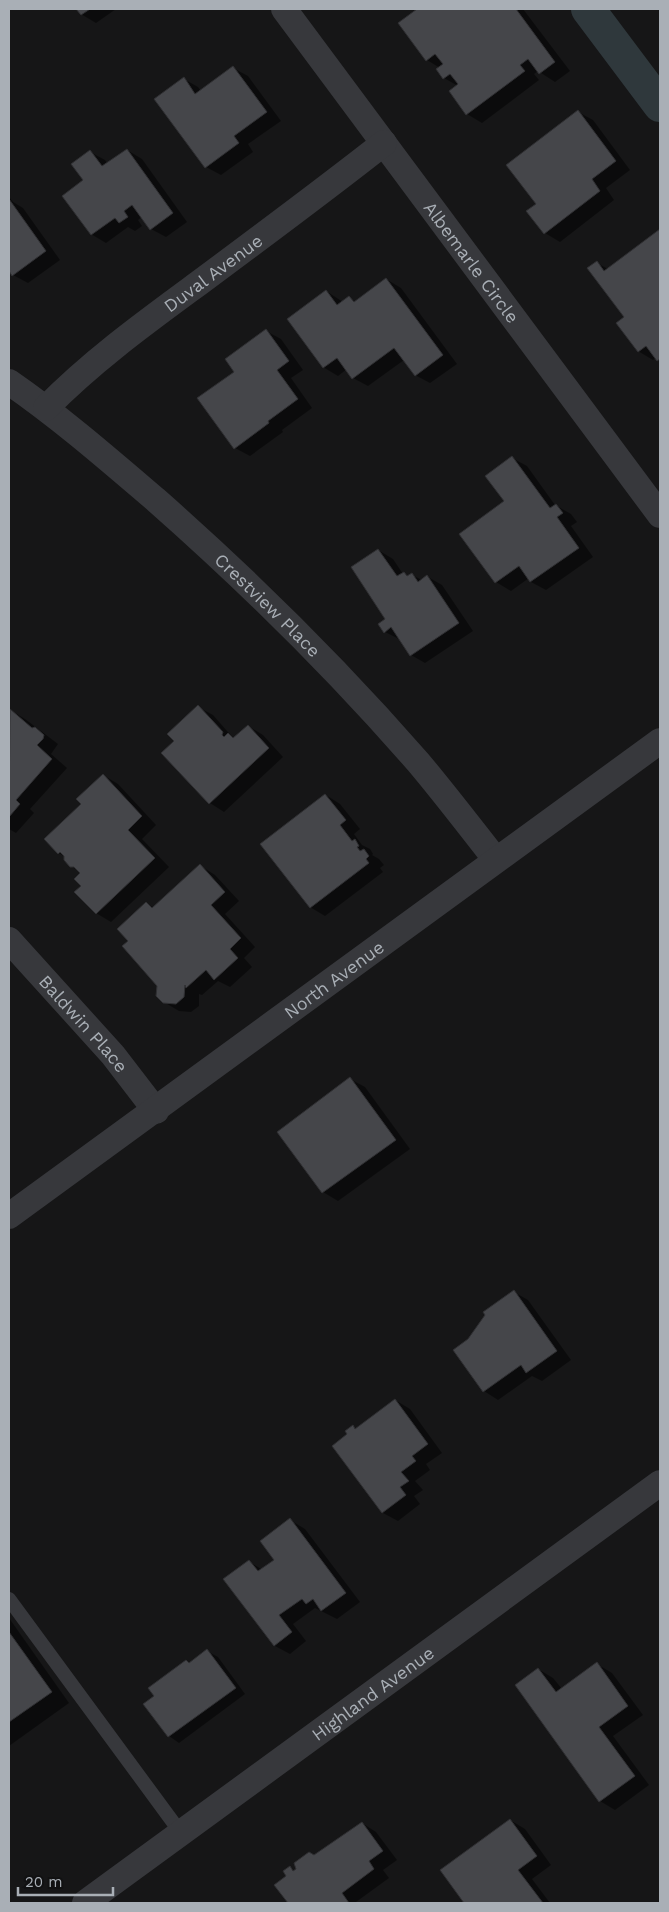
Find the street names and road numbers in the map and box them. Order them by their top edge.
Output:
street label: Albemarle Circle [420,197,524,327]
street label: Duval Avenue [159,229,266,316]
street label: Crestview Place [211,549,325,661]
street label: North Avenue [280,936,388,1022]
street label: Baldwin Place [35,970,133,1076]
street label: Highland Avenue [307,1641,438,1745]

